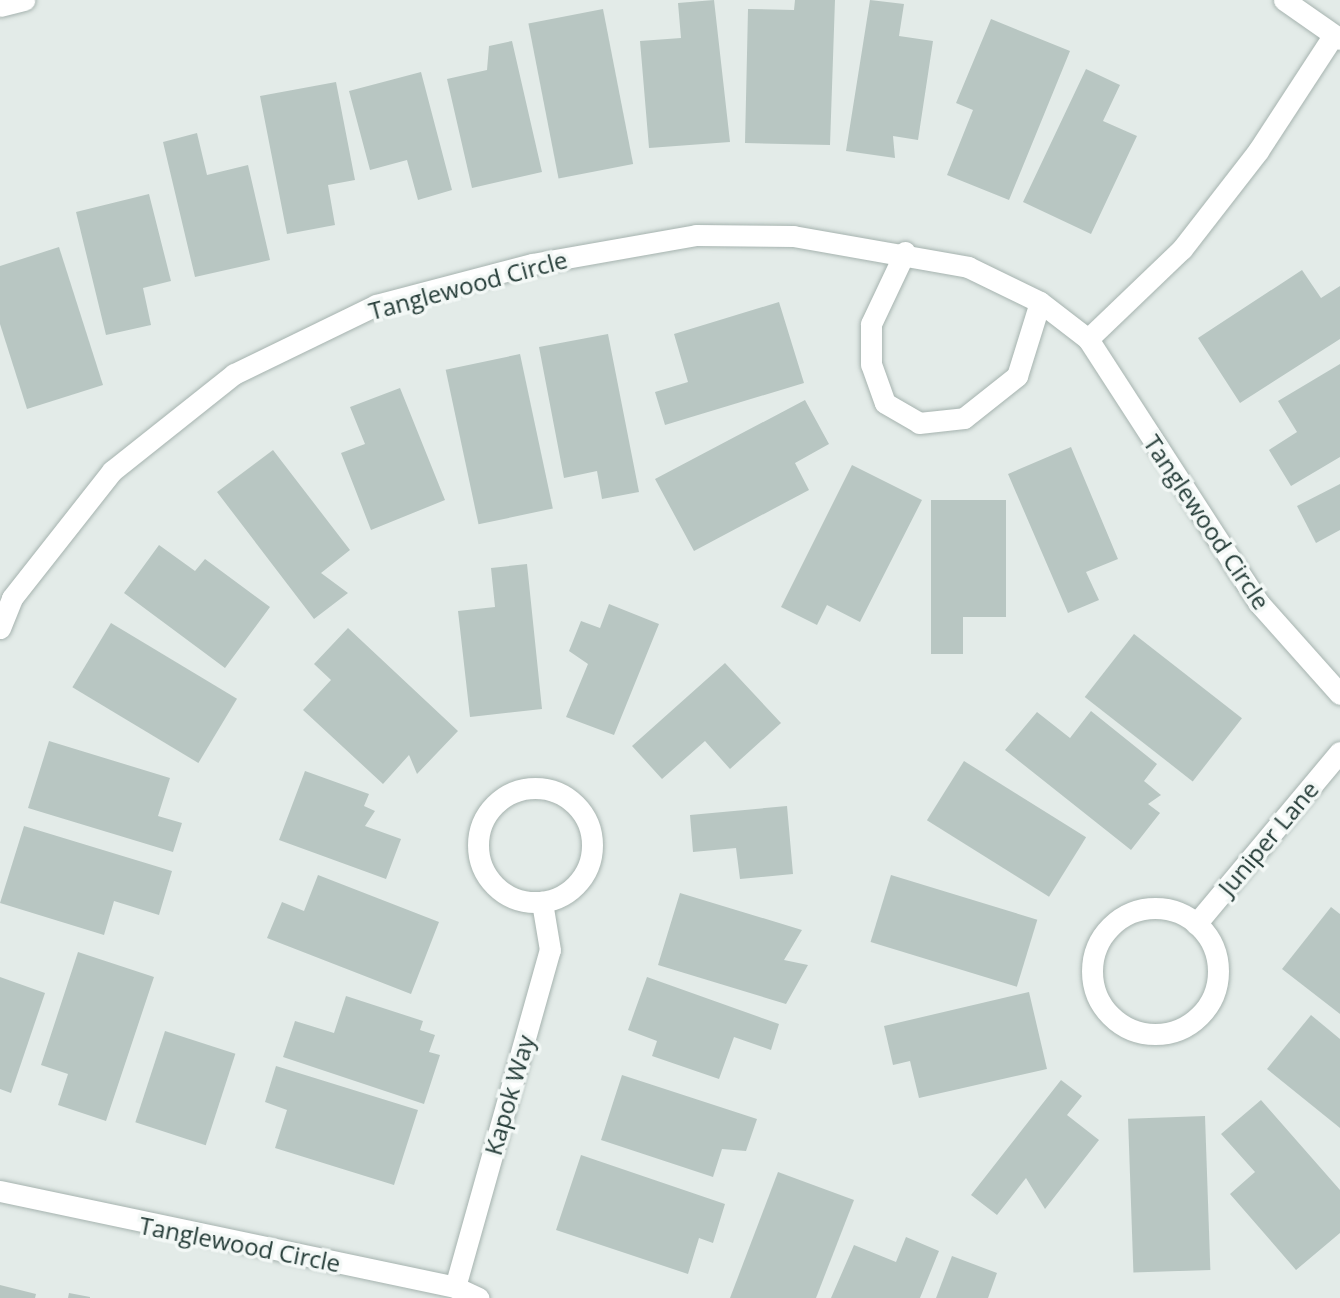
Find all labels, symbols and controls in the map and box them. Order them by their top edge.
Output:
street label: Tanglewood Circle [366,245,570,325]
street label: Tanglewood Circle [1138,429,1276,615]
street label: Juniper Lane [1212,775,1324,901]
street label: Kapok Way [478,1032,540,1158]
street label: Tanglewood Circle [137,1210,343,1278]

